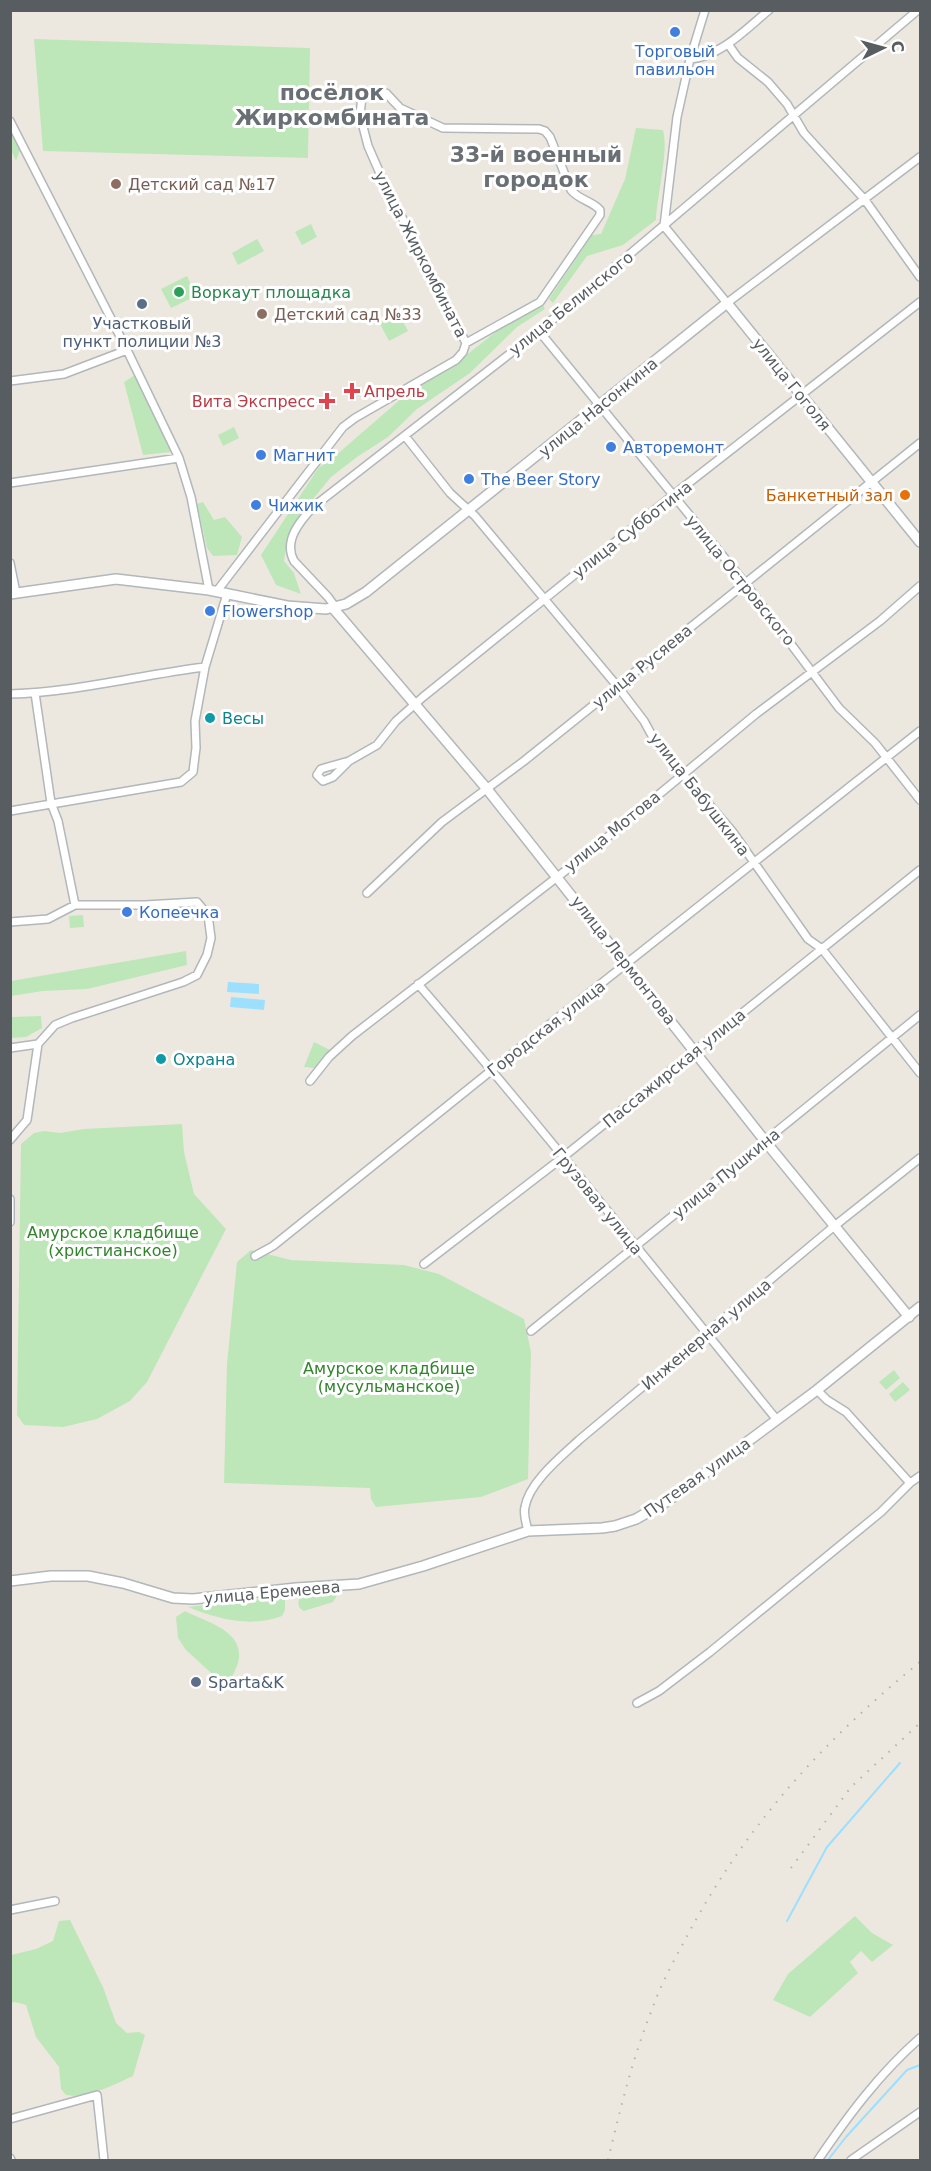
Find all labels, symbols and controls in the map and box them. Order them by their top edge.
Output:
north arrow [853,18,913,78]
marker: Торговый павильон [668,25,682,39]
text: С [887,40,907,53]
place label: Торговый павильон [634,42,715,79]
district label: посёлок Жиркомбината [235,80,429,130]
district label: 33-й военный городок [450,142,622,192]
street label: улица Жиркомбината [370,168,471,341]
place label: Детский сад №17 [128,175,276,194]
marker: Детский сад №17 [109,177,123,191]
street label: улица Белинского [505,247,637,359]
place label: Воркаут площадка [191,283,351,302]
marker: Воркаут площадка [172,285,186,299]
marker: Участковый пункт полиции №3 [135,297,149,311]
place label: Детский сад №33 [274,305,422,324]
marker: Детский сад №33 [255,307,269,321]
place label: Участковый пункт полиции №3 [63,314,221,351]
street label: улица Гоголя [749,334,835,434]
street label: улица Насонкина [535,354,661,461]
place label: Апрель [364,382,425,401]
marker: Апрель [345,384,359,398]
place label: Вита Экспресс [192,392,315,411]
marker: Вита Экспресс [320,394,334,408]
place label: Авторемонт [623,438,724,457]
marker: Авторемонт [604,440,618,454]
place label: Магнит [273,446,335,465]
marker: Магнит [254,448,268,462]
place label: The Beer Story [480,470,600,489]
marker: The Beer Story [462,472,476,486]
street label: улица Субботина [569,477,696,582]
place label: Банкетный зал [766,486,893,505]
marker: Банкетный зал [898,488,912,502]
place label: Чижик [268,496,324,515]
marker: Чижик [249,498,263,512]
street label: улица Островского [682,511,799,649]
place label: Flowershop [222,602,313,621]
marker: Flowershop [203,604,217,618]
street label: улица Русяева [589,620,696,712]
place label: Весы [222,709,264,728]
marker: Весы [203,711,217,725]
street label: улица Бабушкина [646,729,754,860]
street label: улица Мотова [561,787,664,876]
street label: улица Лермонтова [567,892,680,1029]
place label: Копеечка [139,903,219,922]
marker: Копеечка [120,905,134,919]
street label: Городская улица [484,976,609,1080]
street label: Пассажирская улица [599,1005,749,1132]
place label: Охрана [173,1050,235,1069]
marker: Охрана [154,1052,168,1066]
street label: улица Пушкина [669,1124,784,1222]
street label: Грузовая улица [549,1144,647,1259]
park label: Амурское кладбище (христианское) [27,1223,199,1260]
street label: Инженерная улица [638,1275,775,1394]
park label: Амурское кладбище (мусульманское) [303,1359,475,1396]
street label: Путевая улица [640,1434,754,1521]
street label: улица Еремеева [203,1577,341,1608]
place label: Sparta&K [208,1673,284,1692]
marker: Sparta&K [189,1675,203,1689]

